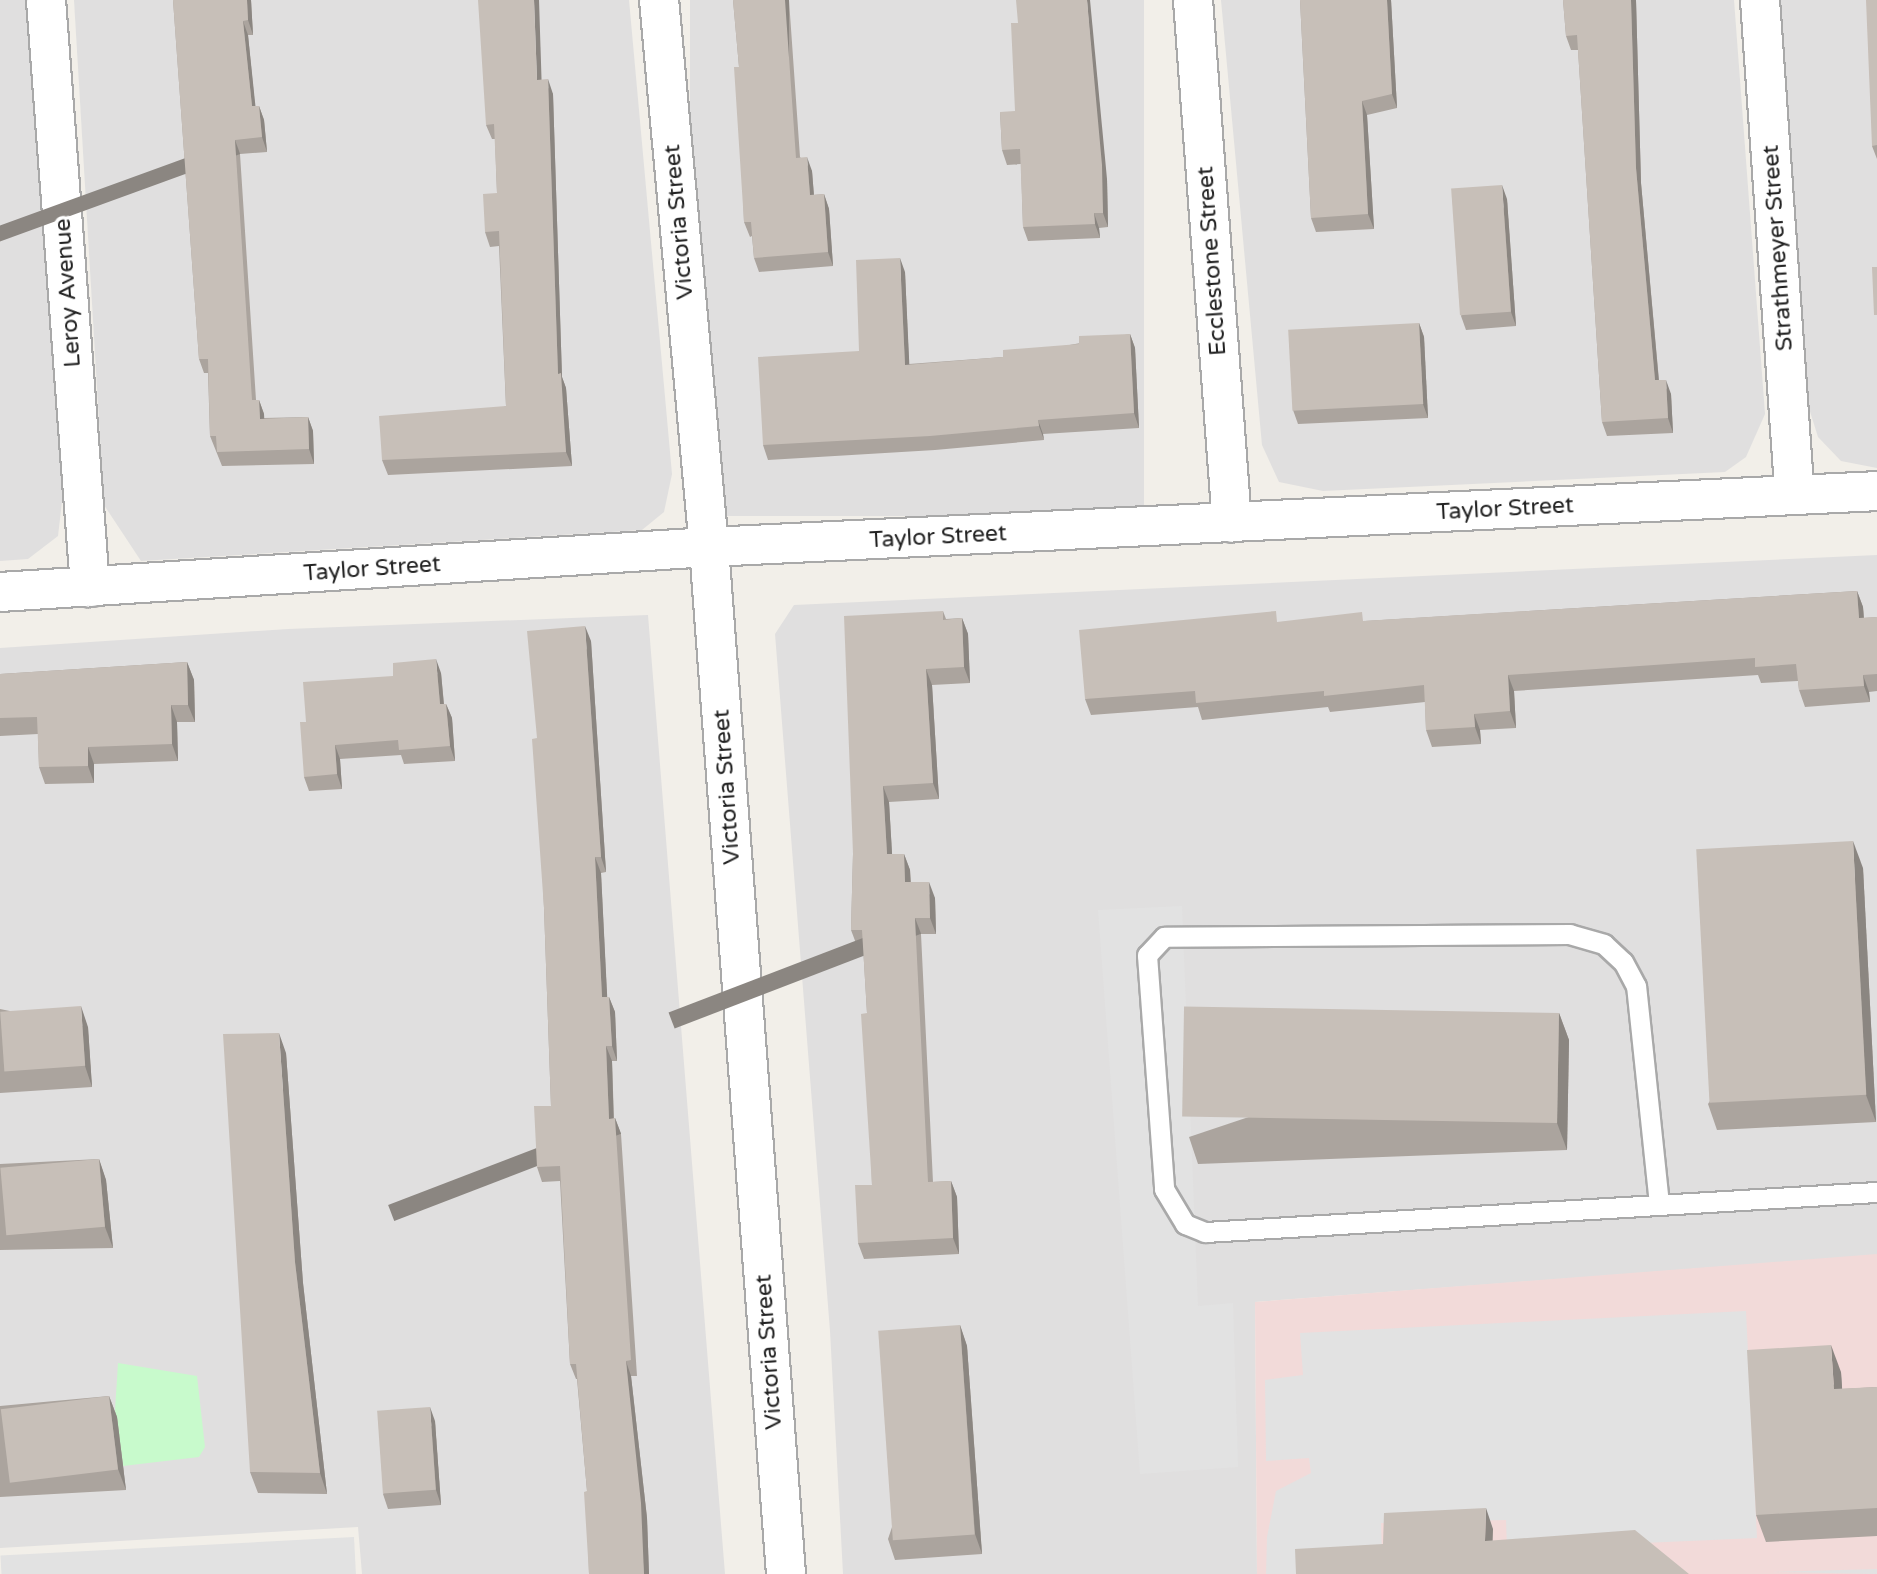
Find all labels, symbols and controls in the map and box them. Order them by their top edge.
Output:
street label: Victoria Street [658,143,700,301]
street label: Strathmeyer Street [1757,144,1799,352]
street label: Ecclestone Street [1192,165,1232,357]
street label: Leroy Avenue [49,218,87,368]
street label: Taylor Street [1436,492,1574,526]
street label: Taylor Street [869,520,1007,554]
street label: Taylor Street [302,550,442,588]
street label: Victoria Street [708,708,746,866]
street label: Victoria Street [750,1273,788,1431]

